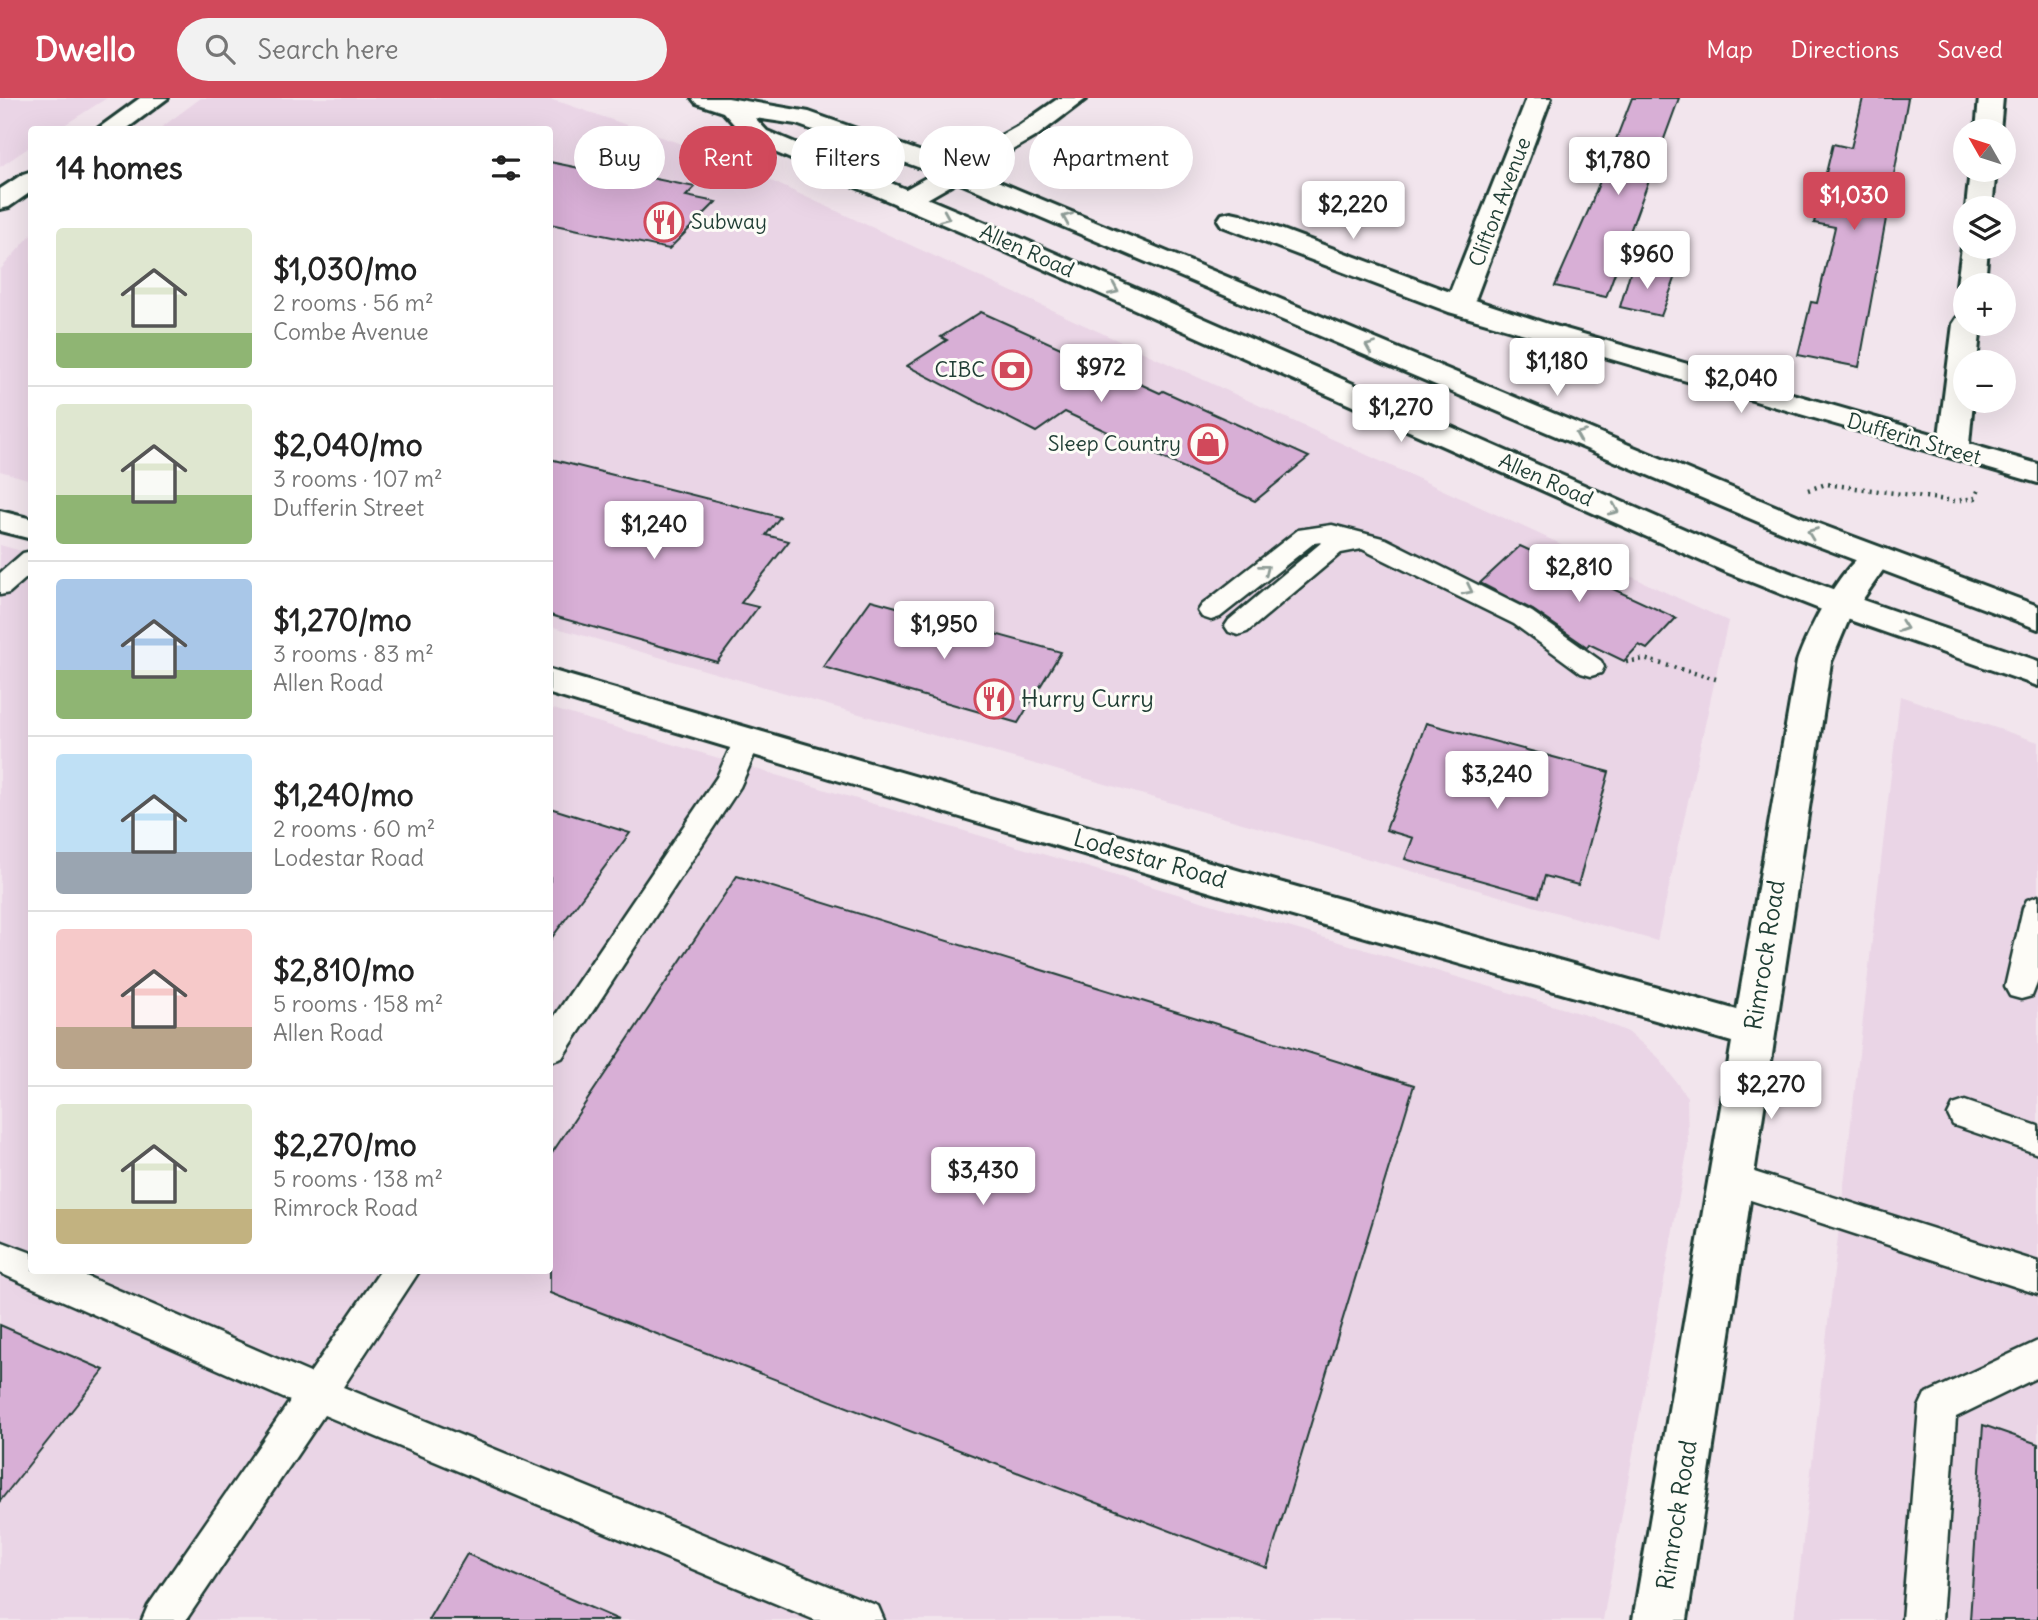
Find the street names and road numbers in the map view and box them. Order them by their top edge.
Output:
street label: Clifton Avenue [1462,133,1537,270]
street label: Allen Road [976,218,1079,283]
street label: Dufferin Street [1844,406,1984,471]
street label: Allen Road [1495,447,1598,512]
street label: Lodestar Road [1070,822,1230,894]
street label: Rimrock Road [1737,878,1791,1032]
street label: Rimrock Road [1649,1438,1703,1592]

